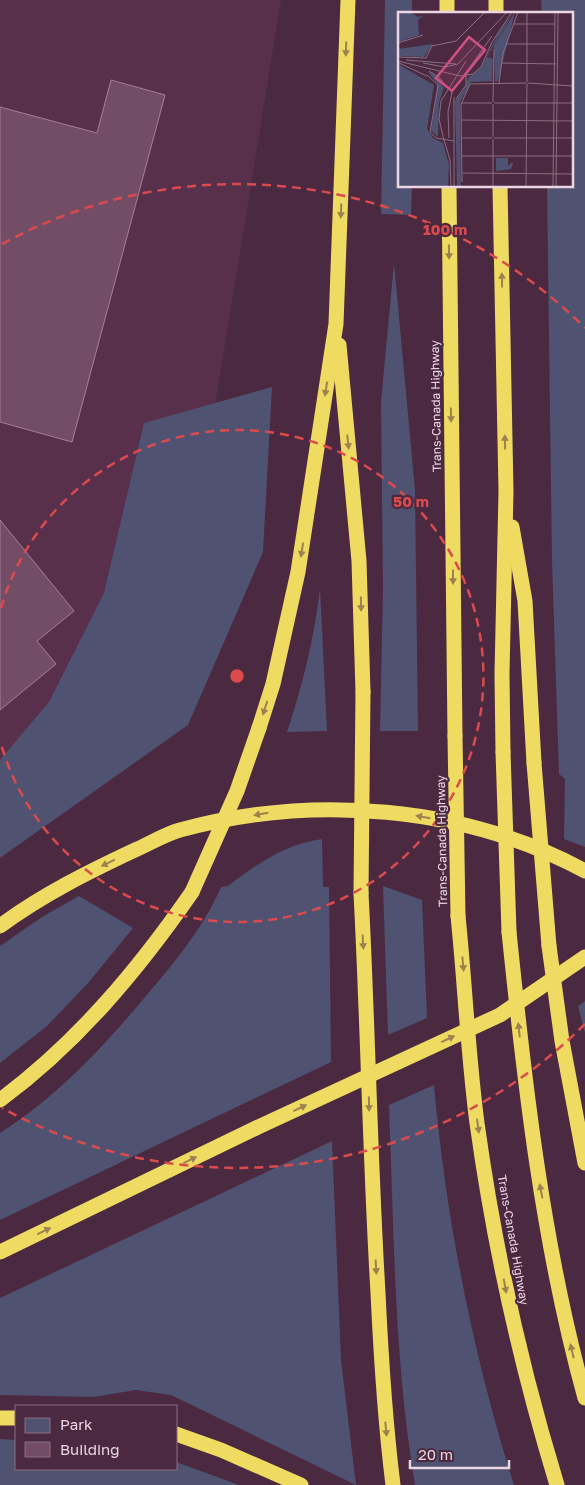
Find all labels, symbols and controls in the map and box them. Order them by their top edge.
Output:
inset map [398,12,572,188]
one-way arrow [342,41,350,57]
one-way arrow [336,203,344,219]
text: 100 m [423,220,467,238]
one-way arrow [445,245,453,261]
one-way arrow [498,272,506,288]
street label: Trans-Canada Highway [427,340,444,472]
one-way arrow [322,382,330,398]
one-way arrow [447,407,455,423]
one-way arrow [344,434,352,450]
one-way arrow [501,434,509,450]
text: 50 m [393,492,429,510]
one-way arrow [297,542,305,558]
one-way arrow [449,570,457,586]
one-way arrow [357,596,365,612]
centre of rings [228,667,246,685]
one-way arrow [261,701,269,716]
street label: Trans-Canada Highway [433,775,450,907]
one-way arrow [253,811,269,819]
one-way arrow [415,813,431,821]
one-way arrow [100,859,115,867]
one-way arrow [360,934,368,950]
one-way arrow [459,956,467,972]
one-way arrow [515,1022,523,1038]
one-way arrow [441,1035,455,1043]
one-way arrow [365,1097,373,1113]
one-way arrow [293,1103,307,1111]
one-way arrow [474,1118,482,1134]
one-way arrow [183,1156,197,1164]
street label: Trans-Canada Highway [495,1174,532,1306]
one-way arrow [537,1183,545,1199]
one-way arrow [37,1227,51,1235]
one-way arrow [373,1259,381,1275]
one-way arrow [502,1278,510,1294]
one-way arrow [568,1343,576,1358]
legend [15,1405,178,1470]
text: Park [60,1415,93,1433]
one-way arrow [382,1421,390,1437]
scale bar [410,1438,509,1470]
text: Building [60,1440,120,1458]
text: 20 m [418,1445,453,1463]

